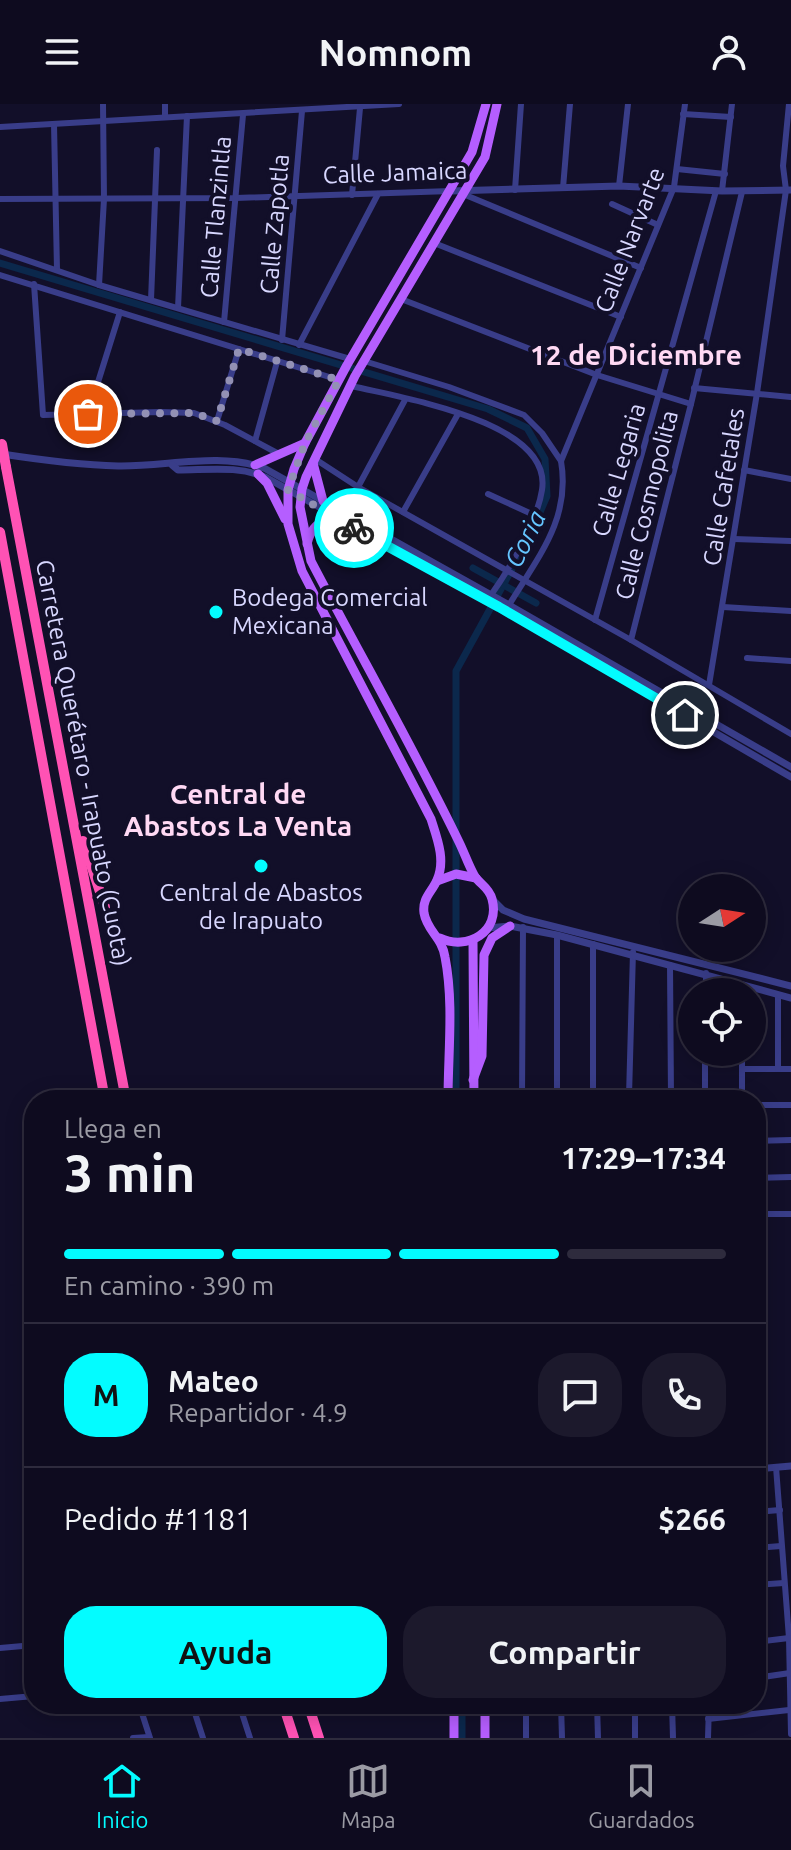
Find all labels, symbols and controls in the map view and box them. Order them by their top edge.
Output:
icon: menu [40,30,84,74]
icon: person [707,30,751,74]
text: Nomnom [319,32,472,73]
street label: Calle Tlanzintla [195,135,236,299]
street label: Calle Zapotla [255,153,294,295]
street label: Calle Jamaica [322,156,468,189]
street label: Calle Narvarte [589,163,670,316]
district label: 12 de Diciembre [530,339,742,370]
pin [54,380,122,448]
icon: bag [66,392,110,436]
street label: Calle Legaria [587,400,650,540]
street label: Calle Cafetales [698,406,749,568]
street label: Calle Cosmopolita [610,407,683,602]
courier [314,488,394,568]
water label: Coria [498,505,551,572]
icon: bike [332,506,376,550]
street label: Carretera Querétaro - Irapuato (Cuota) [31,557,136,968]
place label: Bodega Comercial Mexicana [232,584,428,639]
marker: Bodega Comercial Mexicana [207,603,225,621]
pin [651,681,719,749]
icon: home [663,693,707,737]
district label: Central de Abastos La Venta [124,778,352,841]
marker: Central de Abastos de Irapuato [252,857,270,875]
north arrow [678,874,766,962]
map controls [678,874,766,1066]
place label: Central de Abastos de Irapuato [159,879,363,934]
button: locate [678,978,766,1066]
text: Llega en [64,1114,162,1143]
text: 17:29–17:34 [561,1141,726,1175]
text: 3 min [64,1144,195,1202]
text: En camino · 390 m [64,1271,274,1300]
button: chat [538,1353,622,1437]
button: phone [642,1353,726,1437]
text: Mateo [168,1364,259,1398]
text: M [93,1378,119,1412]
text: Repartidor · 4.9 [168,1398,348,1427]
text: Pedido #1181 [64,1502,252,1536]
text: $266 [658,1502,726,1536]
button: Ayuda [64,1606,387,1698]
button: Compartir [403,1606,726,1698]
tab: Inicio [96,1759,148,1832]
tab: Mapa [341,1759,396,1832]
tab: Guardados [588,1759,695,1832]

